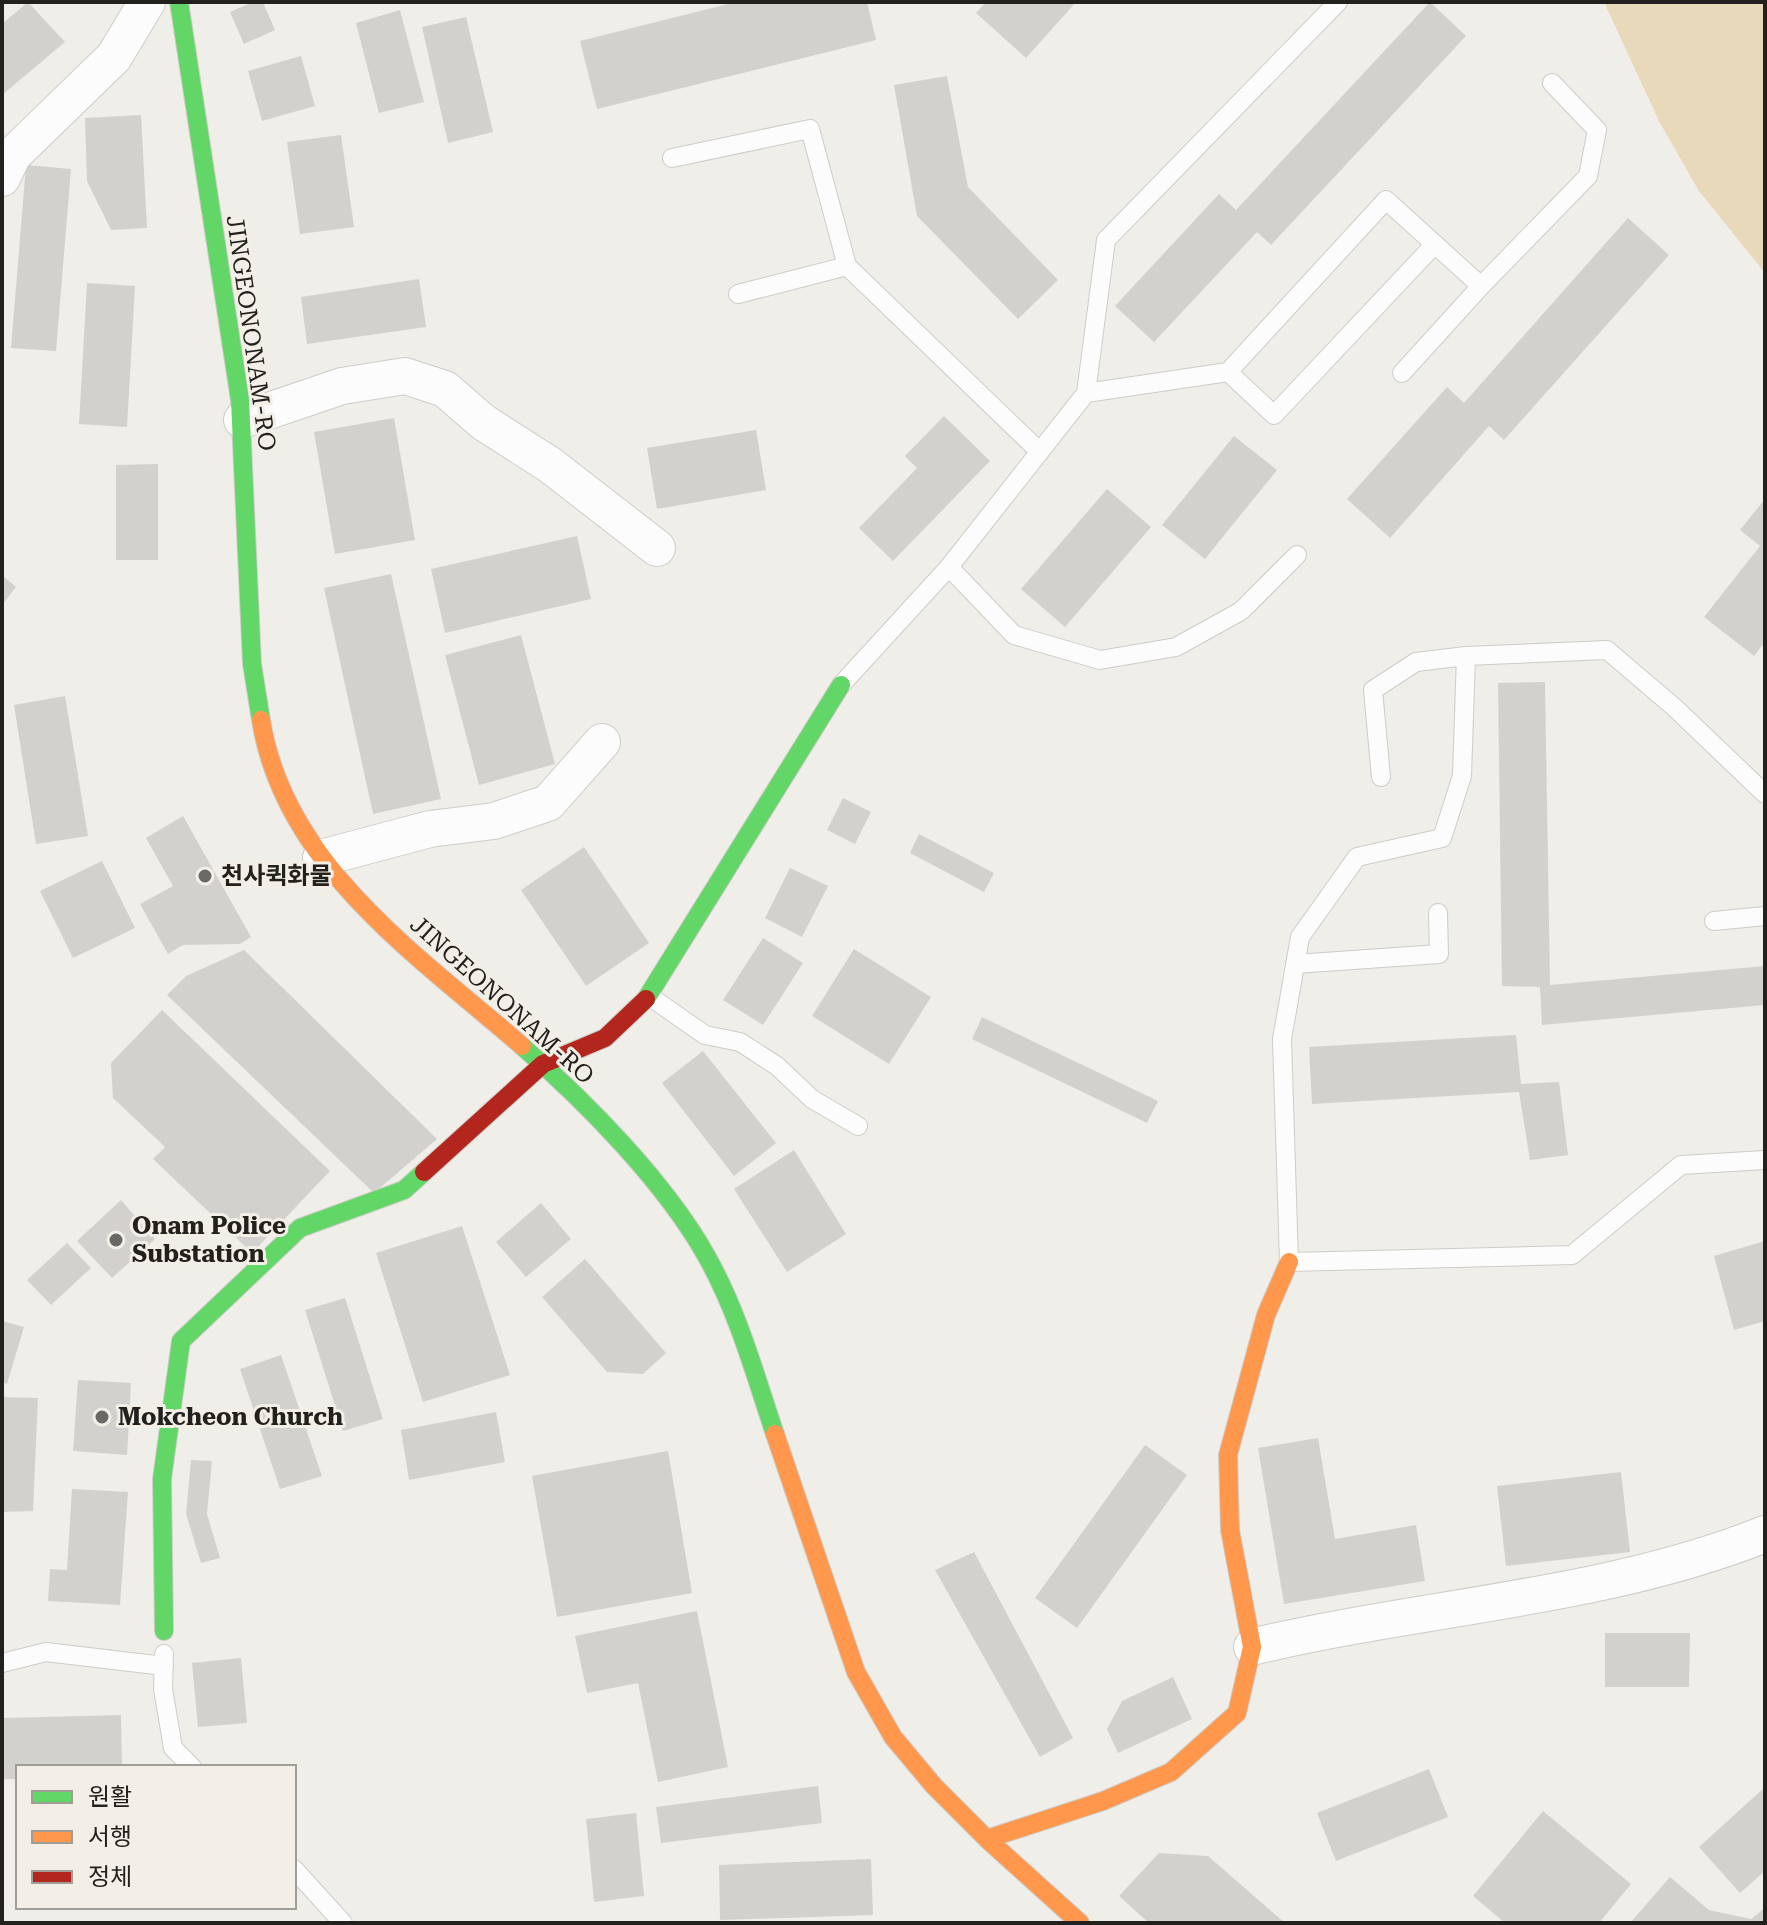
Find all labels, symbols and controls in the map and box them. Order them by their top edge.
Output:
street label: JINGEONONAM-RO [221,213,281,453]
place label: 천사퀵화물 [221,862,331,890]
marker: 천사퀵화물 [196,867,214,885]
street label: JINGEONONAM-RO [404,910,600,1090]
place label: Onam Police Substation [132,1212,286,1268]
marker: Onam Police Substation [107,1231,125,1249]
place label: Mokcheon Church [118,1403,343,1431]
marker: Mokcheon Church [93,1408,111,1426]
legend [16,1765,296,1909]
text: 원활 [88,1783,132,1811]
text: 서행 [88,1823,132,1851]
text: 정체 [88,1863,132,1891]

